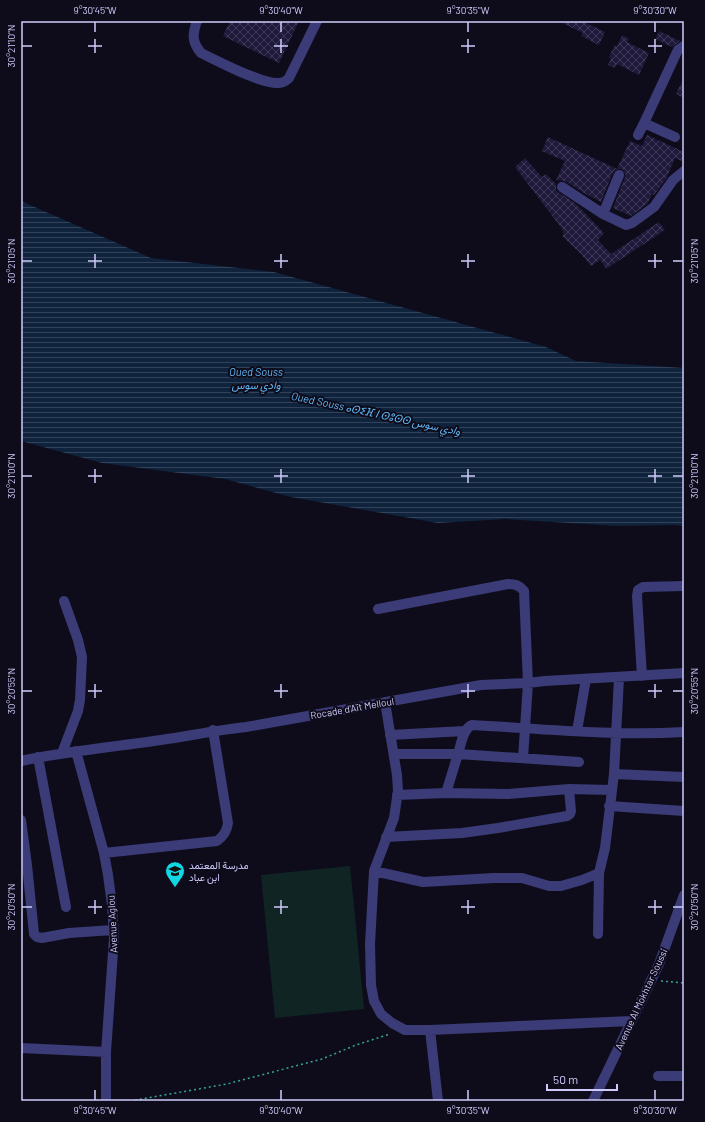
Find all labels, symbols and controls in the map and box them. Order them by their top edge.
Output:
text: 9°30'45"W [73,4,117,16]
text: 9°30'40"W [259,4,303,16]
text: 9°30'35"W [447,4,490,16]
text: 9°30'30"W [633,4,677,16]
text: 30°21'10"N [5,24,17,68]
text: 30°21'05"N [5,239,17,283]
text: 30°21'05"N [688,239,700,283]
water label: Oued Souss وادي سوس [229,365,283,394]
water label: Oued Souss ⴰⵙⵉⴼ ⵏ ⵙⵓⵙⵙ وادي سوس [289,389,462,440]
text: 30°21'00"N [5,453,17,499]
text: 30°21'00"N [688,453,700,499]
text: 30°20'55"N [5,668,17,714]
text: 30°20'55"N [688,668,700,714]
street label: Rocade d'Aït Melloul [309,695,395,721]
place label: مدرسة المعتمد ابن عباد [189,859,249,884]
school or university icon: مدرسة المعتمد ابن عباد [164,860,186,888]
text: 30°20'50"N [5,883,17,931]
text: 30°20'50"N [688,883,700,931]
street label: Avenue Aglou [104,895,120,953]
street label: Avenue Al Mokhtar Soussi [612,947,670,1051]
scale bar [547,1066,617,1092]
text: 50 m [553,1072,578,1086]
text: 9°30'45"W [73,1104,117,1116]
text: 9°30'40"W [259,1104,303,1116]
text: 9°30'35"W [447,1104,490,1116]
text: 9°30'30"W [633,1104,677,1116]

